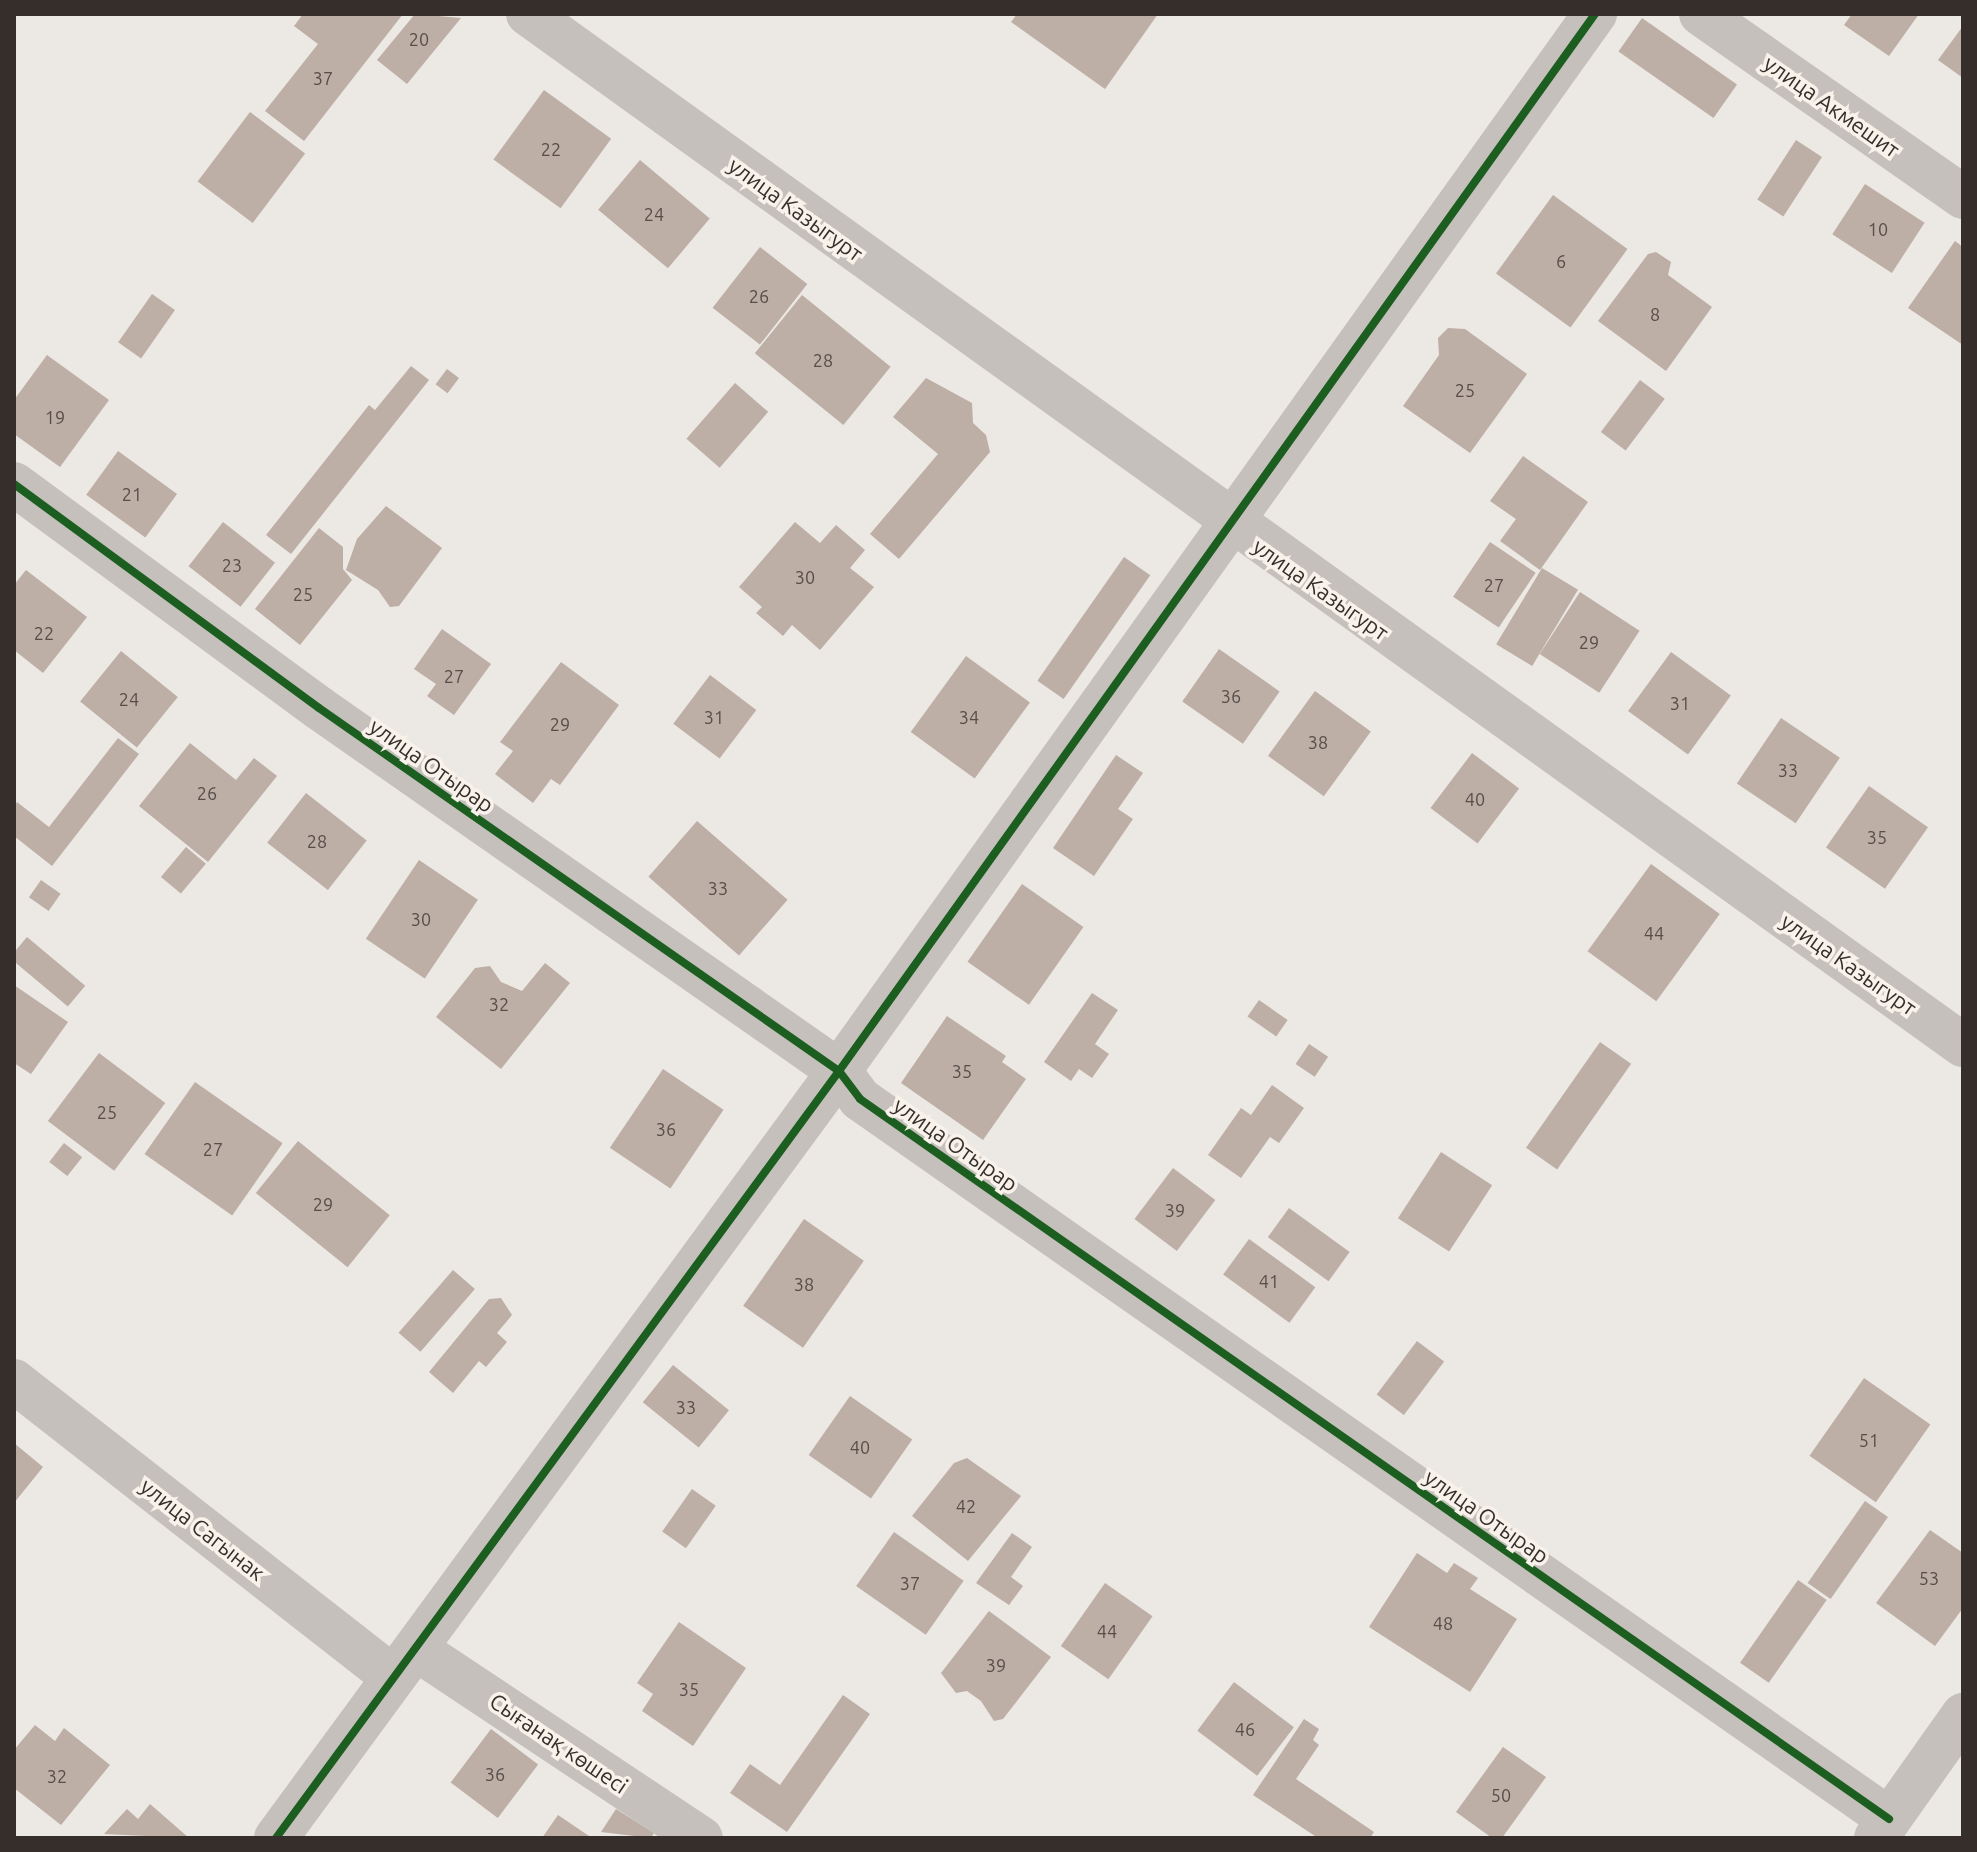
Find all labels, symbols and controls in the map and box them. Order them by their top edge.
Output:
house number: 20 [409,28,429,50]
street label: улица Акмешит [1759,49,1905,163]
house number: 37 [313,67,333,89]
house number: 22 [541,138,561,160]
street label: улица Казыгурт [724,151,868,267]
house number: 24 [644,203,664,225]
house number: 10 [1868,218,1888,240]
house number: 6 [1556,250,1566,272]
house number: 26 [749,285,769,307]
house number: 8 [1650,303,1660,325]
house number: 28 [813,349,833,371]
house number: 25 [1455,379,1475,401]
house number: 19 [45,406,65,428]
house number: 21 [122,483,142,505]
street label: улица Казыгурт [1248,532,1394,646]
house number: 23 [222,554,242,576]
house number: 30 [795,566,815,588]
house number: 27 [1484,574,1504,596]
house number: 25 [293,583,313,605]
house number: 22 [34,622,54,644]
house number: 29 [1579,631,1599,653]
house number: 27 [444,665,464,687]
house number: 36 [1221,685,1241,707]
house number: 24 [119,688,139,710]
house number: 31 [1670,692,1690,714]
house number: 31 [704,706,724,728]
house number: 34 [959,706,979,728]
street label: улица Отырар [365,712,499,818]
house number: 29 [550,713,570,735]
house number: 38 [1308,731,1328,753]
house number: 33 [1778,759,1798,781]
house number: 26 [197,782,217,804]
house number: 40 [1465,788,1485,810]
house number: 35 [1867,826,1887,848]
house number: 28 [307,830,327,852]
house number: 33 [708,877,728,899]
street label: улица Казыгурт [1776,907,1922,1021]
house number: 30 [411,908,431,930]
house number: 44 [1644,922,1664,944]
house number: 32 [489,993,509,1015]
house number: 35 [952,1060,972,1082]
street label: улица Отырар [889,1091,1023,1197]
house number: 25 [97,1101,117,1123]
house number: 36 [656,1118,676,1140]
house number: 27 [203,1138,223,1160]
house number: 29 [313,1193,333,1215]
house number: 39 [1165,1199,1185,1221]
house number: 41 [1259,1270,1279,1292]
house number: 38 [794,1273,814,1295]
house number: 33 [676,1396,696,1418]
house number: 51 [1859,1429,1879,1451]
house number: 40 [850,1436,870,1458]
street label: улица Отырар [1420,1463,1554,1569]
street label: улица Сагынак [135,1472,271,1586]
house number: 42 [956,1495,976,1517]
house number: 53 [1919,1567,1939,1589]
house number: 37 [900,1572,920,1594]
house number: 48 [1433,1612,1453,1634]
house number: 44 [1097,1620,1117,1642]
house number: 39 [986,1654,1006,1676]
house number: 35 [679,1678,699,1700]
street label: Сығанақ көшесі [485,1687,633,1799]
house number: 46 [1235,1718,1255,1740]
house number: 36 [485,1763,505,1785]
house number: 32 [47,1765,67,1787]
house number: 50 [1491,1784,1511,1806]

